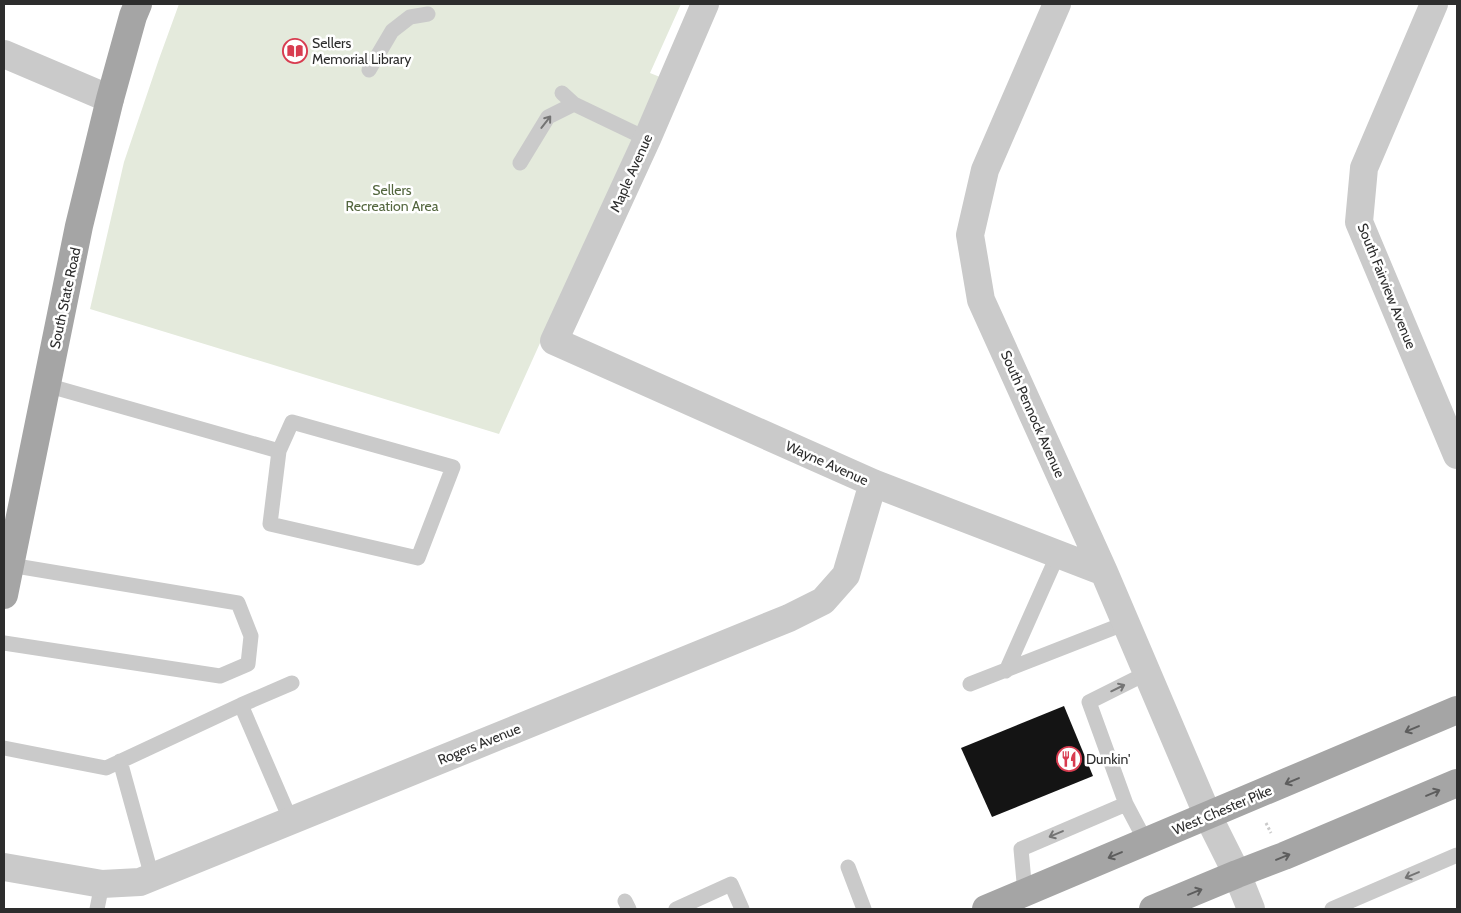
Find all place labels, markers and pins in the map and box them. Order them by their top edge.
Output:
place label: Sellers Memorial Library [312,34,411,68]
library icon: Sellers Memorial Library [282,38,308,64]
restaurant icon: Dunkin' [1056,746,1082,772]
place label: Dunkin' [1086,750,1130,768]

